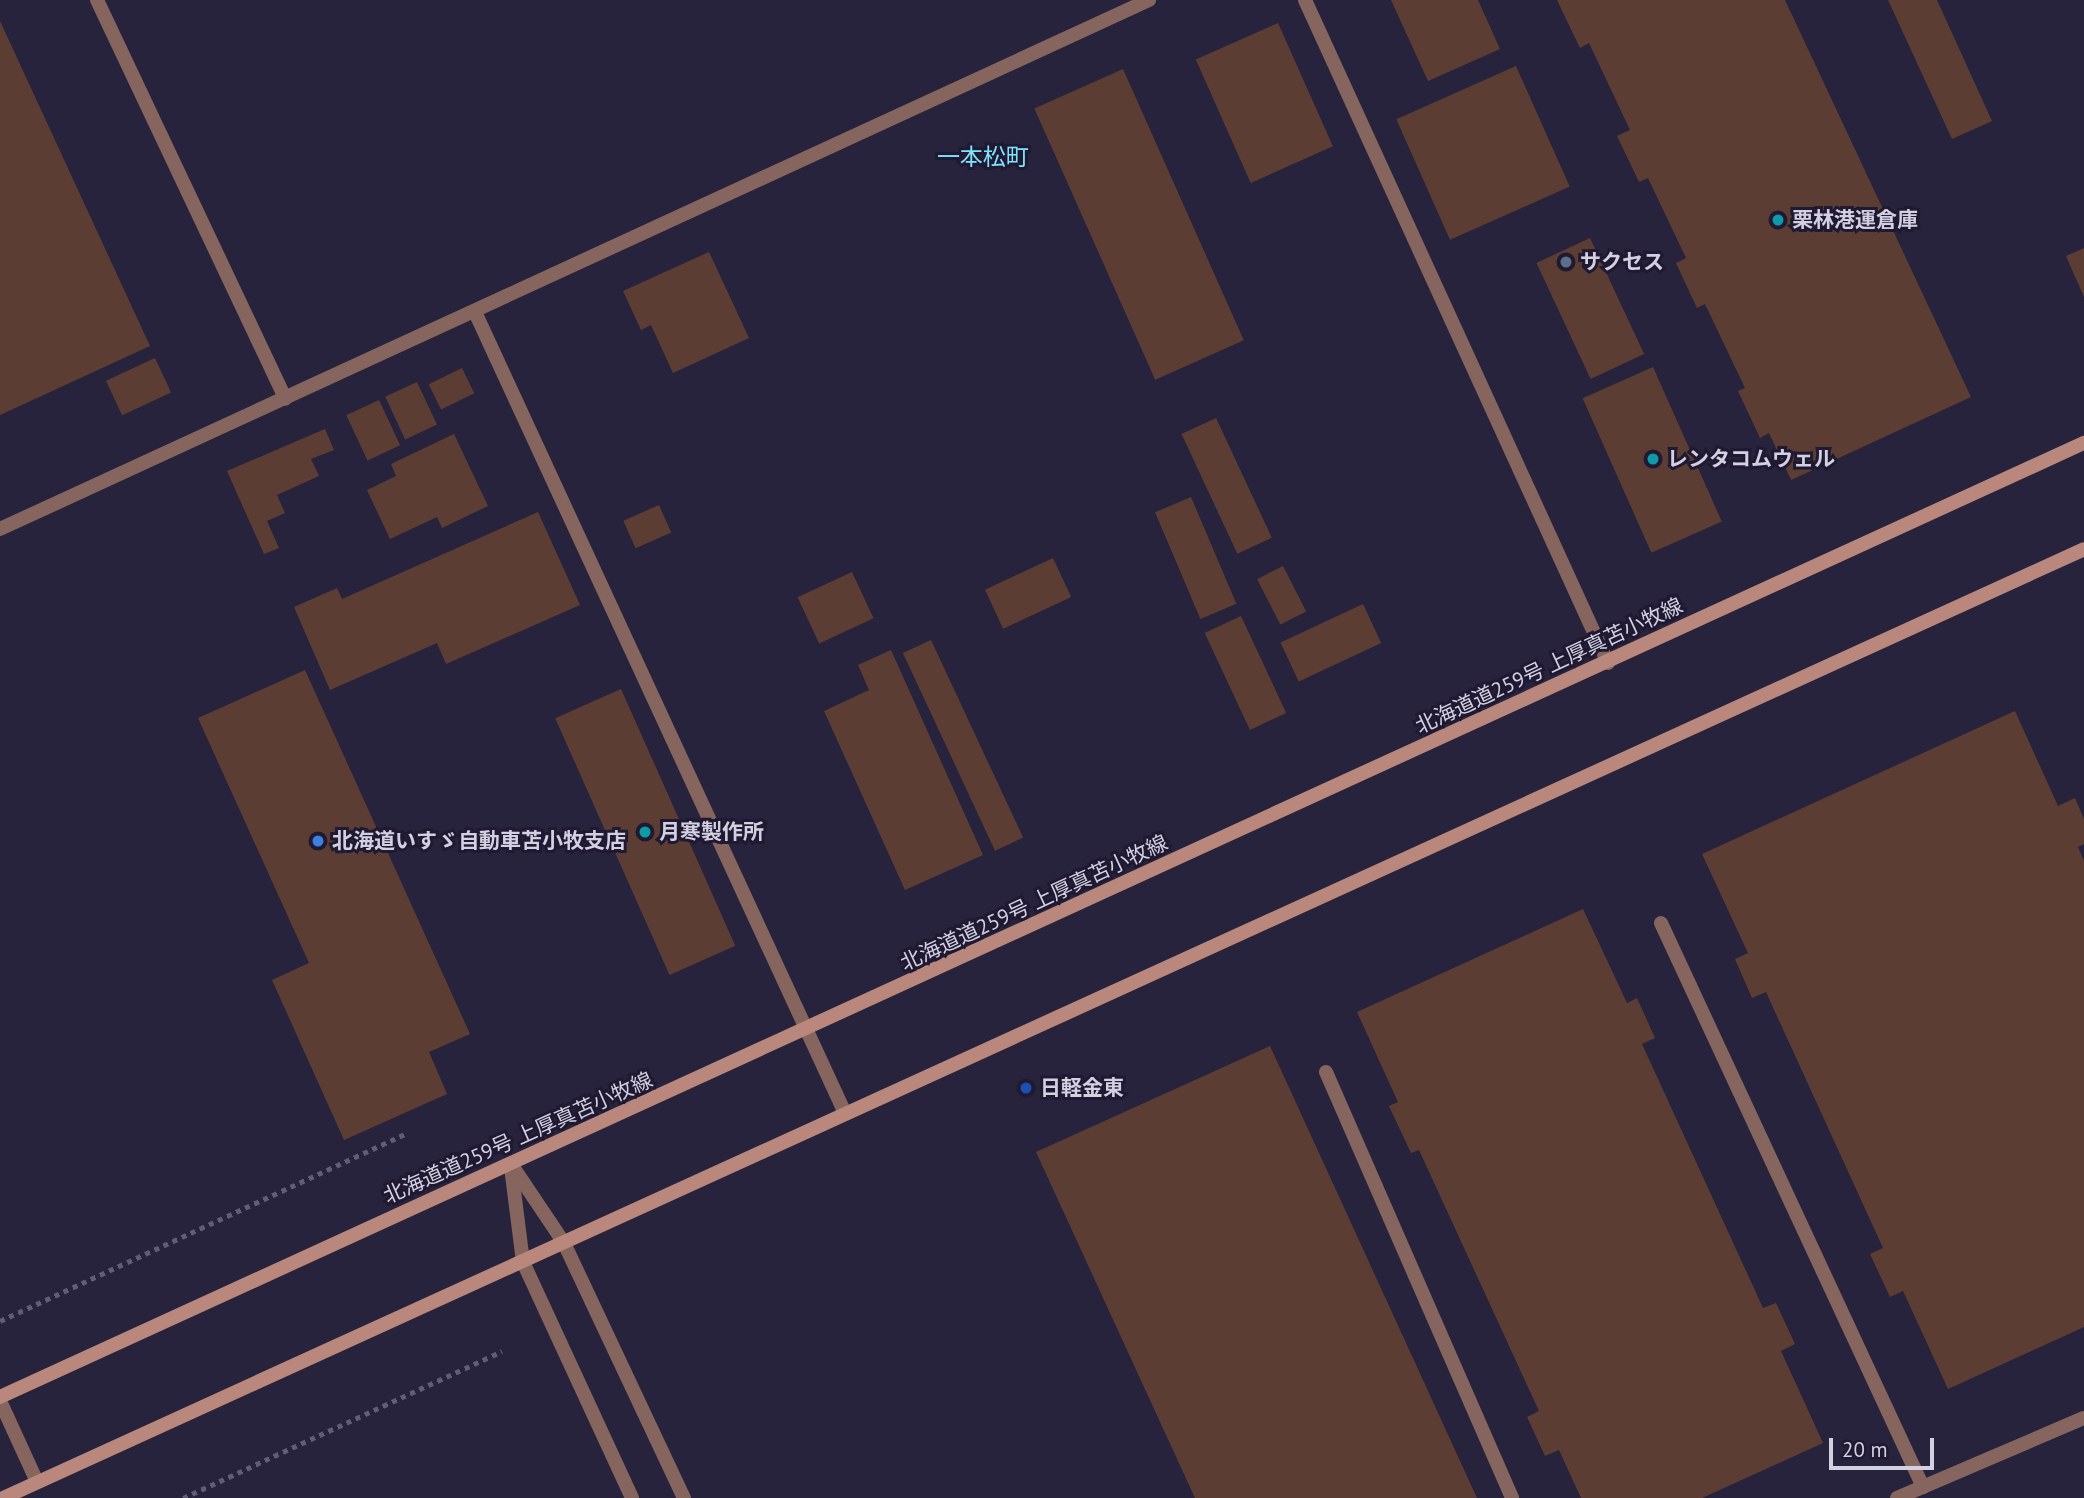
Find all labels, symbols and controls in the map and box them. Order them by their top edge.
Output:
district label: 一本松町 [937,143,1029,171]
place label: 栗林港運倉庫 [1792,207,1918,233]
marker: 栗林港運倉庫 [1770,212,1786,228]
place label: サクセス [1580,249,1664,275]
marker: サクセス [1558,254,1574,270]
place label: レンタコムウェル [1667,446,1835,472]
marker: レンタコムウェル [1645,451,1661,467]
street label: 北海道道259号 上厚真苫小牧線 [1411,593,1687,739]
place label: 月寒製作所 [659,819,764,845]
marker: 月寒製作所 [637,824,653,840]
place label: 北海道いすゞ自動車苫小牧支店 [332,828,626,854]
street label: 北海道道259号 上厚真苫小牧線 [896,830,1172,976]
marker: 北海道いすゞ自動車苫小牧支店 [310,833,326,849]
street label: 北海道道259号 上厚真苫小牧線 [380,1067,656,1209]
place label: 日軽金東 [1040,1075,1124,1101]
marker: 日軽金東 [1018,1080,1034,1096]
scale bar [1832,1424,1937,1468]
text: 20 m [1842,1436,1888,1463]

